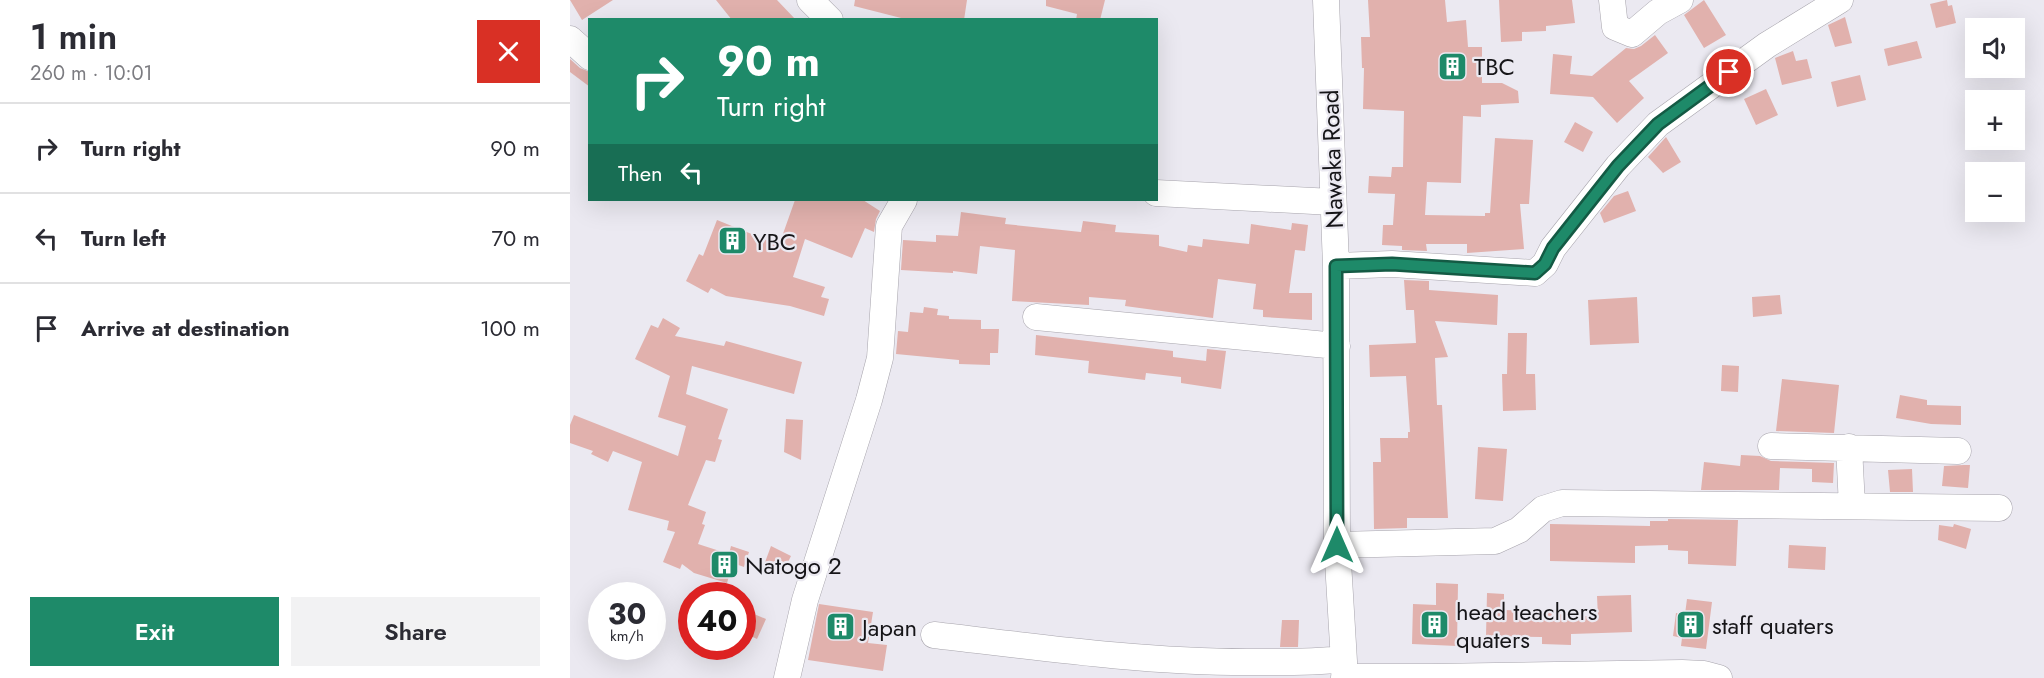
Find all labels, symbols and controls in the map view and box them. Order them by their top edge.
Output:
text: 1 min [30,10,117,62]
map controls [1965,18,2025,222]
button: sound [1965,18,2025,78]
button: close [477,20,540,83]
text: 90 m [717,31,820,92]
icon: right [618,42,696,120]
pin [1703,46,1754,97]
place label: TBC [1474,49,1515,84]
building icon: TBC [1437,50,1469,82]
icon: arrive [1712,55,1745,88]
text: 260 m · 10:01 [30,59,153,88]
text: Turn right [717,87,825,126]
street label: Nawaka Road [1312,89,1352,229]
button: + [1965,90,2025,150]
icon: right [30,132,63,165]
text: Turn right [81,132,181,164]
text: 90 m [490,132,540,164]
icon: left [675,156,708,189]
text: Then [618,157,663,189]
button: − [1965,162,2025,222]
icon: left [30,222,63,255]
text: Turn left [81,222,166,254]
text: 70 m [491,222,540,254]
place label: YBC [753,224,796,259]
building icon: YBC [716,225,748,257]
icon: arrive [30,312,63,345]
text: Arrive at destination [81,312,290,344]
text: 100 m [480,312,540,344]
position arrow [1305,513,1369,577]
place label: Natogo 2 [745,548,842,583]
building icon: Natogo 2 [708,549,740,581]
speed limit sign: 40 [678,582,756,660]
text: 30 [608,592,646,635]
place label: head teachers quaters [1456,594,1597,657]
button: Exit [30,597,279,666]
button: Share [291,597,540,666]
place label: staff quaters [1712,608,1834,643]
building icon: head teachers quaters [1419,609,1451,641]
building icon: staff quaters [1675,609,1707,641]
place label: Japan [859,610,917,645]
building icon: Japan [825,611,857,643]
text: km/h [610,625,644,647]

